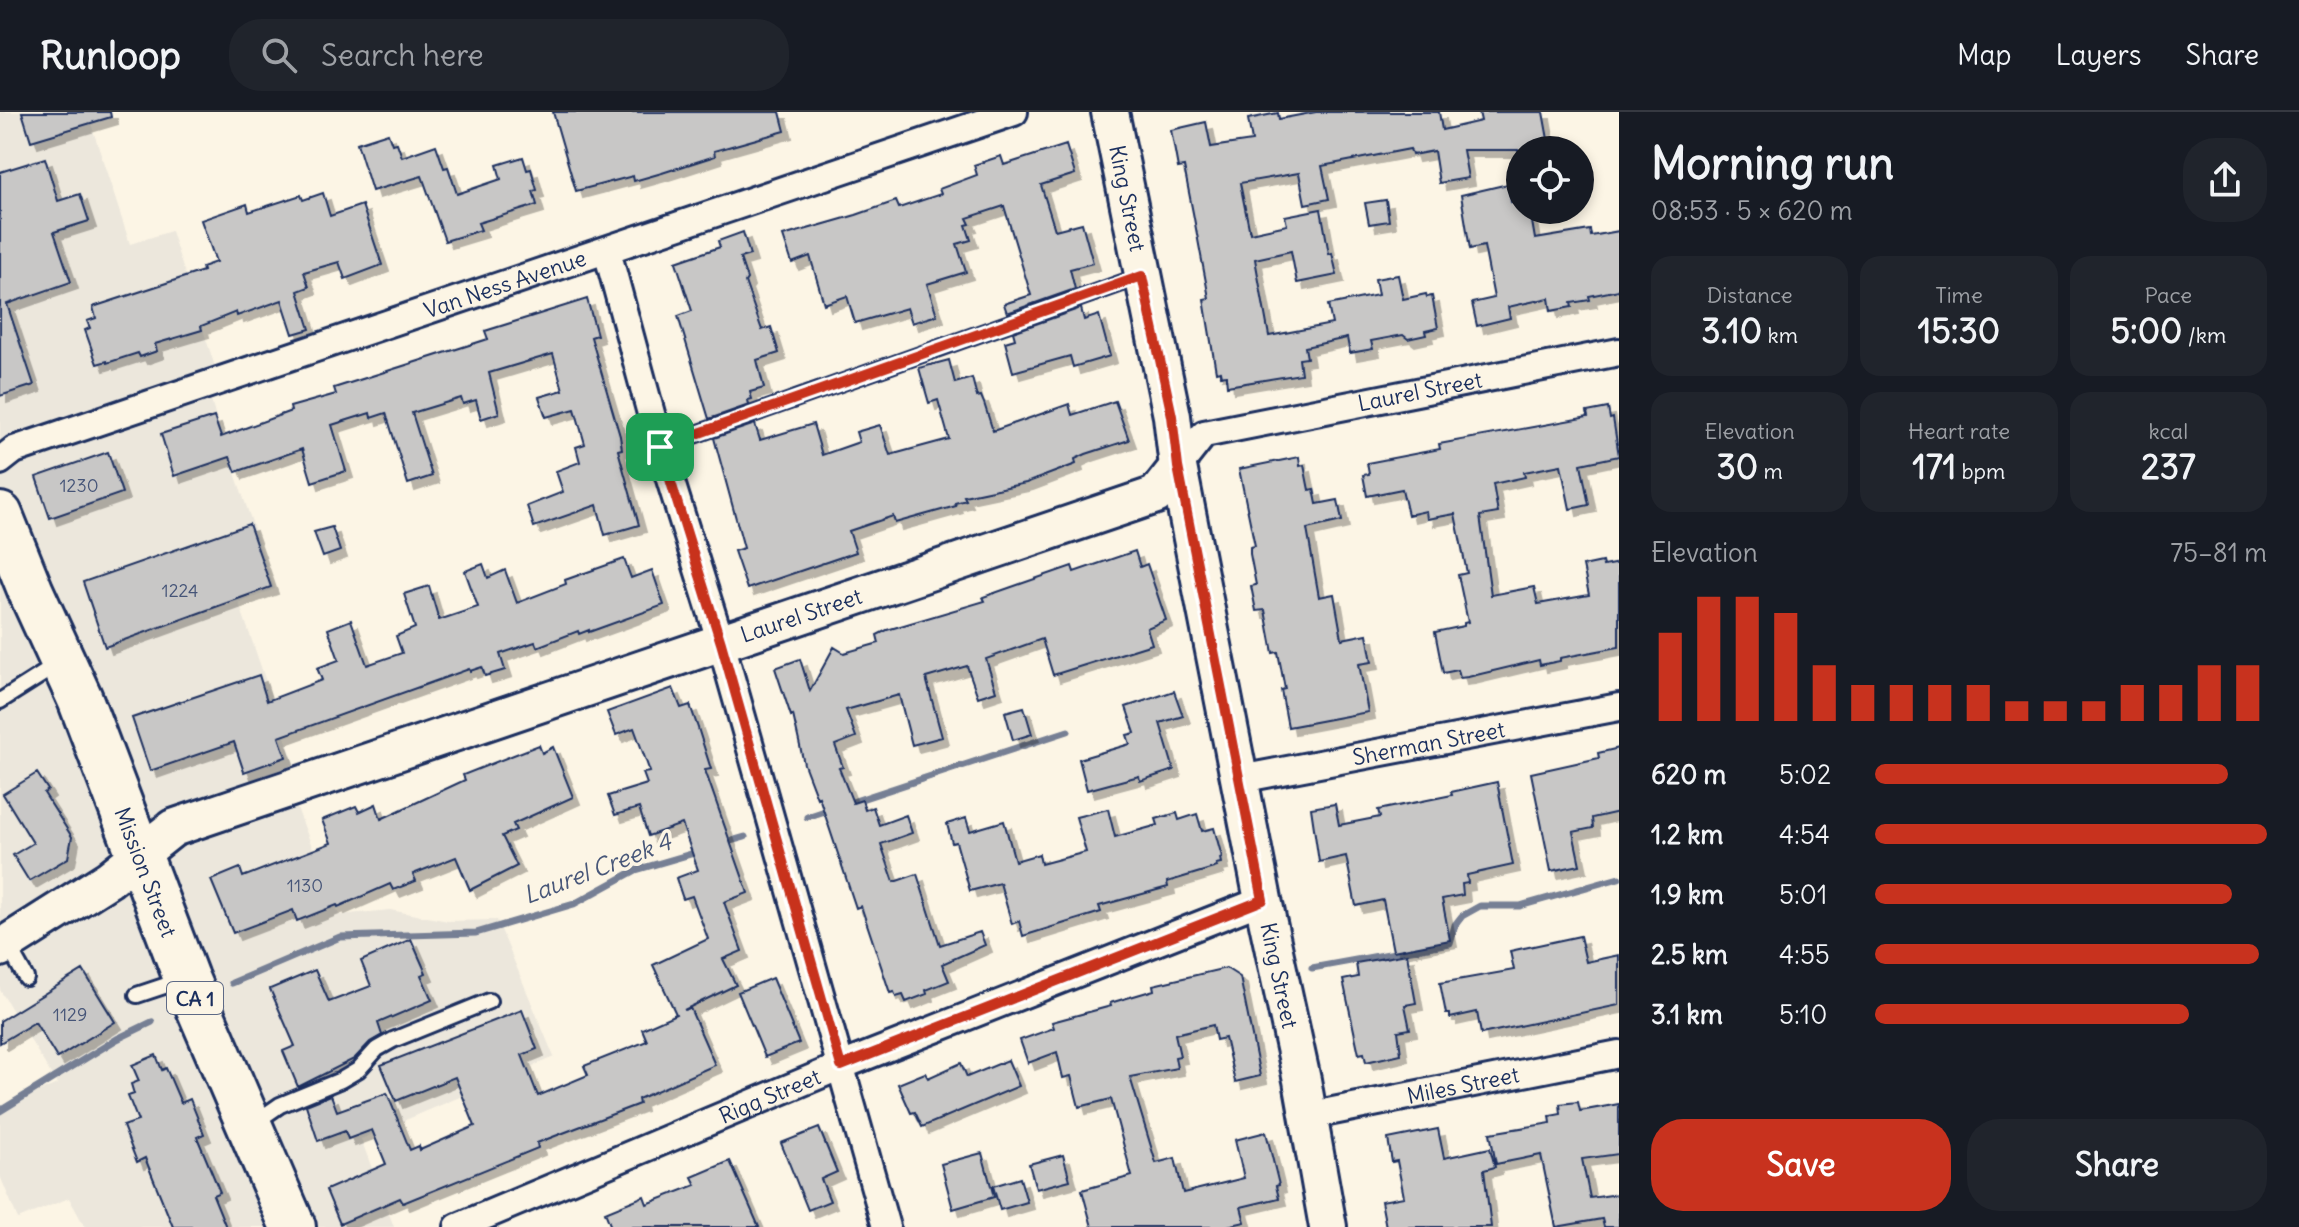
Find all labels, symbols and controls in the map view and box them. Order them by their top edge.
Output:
search box [229,19,789,91]
text: Runloop [40,32,181,79]
icon: search [257,33,301,77]
text: Search here [321,36,484,74]
text: Map [1957,37,2012,73]
text: Layers [2056,37,2142,73]
text: Share [2186,37,2259,73]
map controls [1506,136,1594,224]
button: locate [1506,136,1594,224]
text: Morning run [1651,136,1894,191]
button: share [2183,138,2267,222]
street label: King Street [1103,143,1152,254]
text: 08:53 · 5 × 620 m [1651,194,1853,227]
street label: Van Ness Avenue [420,244,590,324]
text: Distance [1707,281,1793,309]
text: Time [1935,281,1983,309]
text: Pace [2144,281,2192,309]
text: 3.10 [1701,309,1762,352]
text: 15:30 [1918,309,2000,352]
text: 5:00 [2110,309,2182,352]
text: km [1762,321,1798,349]
text: /km [2182,321,2226,349]
street label: Laurel Street [1355,365,1484,417]
pin [626,413,694,481]
text: Elevation [1705,417,1795,445]
text: Heart rate [1908,417,2010,445]
text: kcal [2149,417,2188,445]
icon: arrive [638,425,682,469]
text: 30 [1717,445,1758,488]
text: 171 [1913,445,1956,488]
text: 237 [2141,445,2196,488]
text: m [1758,457,1783,485]
text: bpm [1956,457,2005,485]
house number: 1230 [59,474,99,497]
text: Elevation [1651,536,1758,569]
text: 75–81 m [2170,536,2267,569]
house number: 1224 [162,579,199,602]
street label: Laurel Street [737,582,865,649]
street label: Sherman Street [1350,715,1507,771]
text: 620 m [1651,758,1726,791]
text: 5:02 [1779,758,1831,791]
street label: Mission Street [108,803,183,941]
text: 1.2 km [1651,818,1723,851]
text: 4:54 [1779,818,1830,851]
water label: Laurel Creek 4 [519,826,676,910]
house number: 1130 [287,874,323,897]
text: 1.9 km [1651,878,1724,911]
text: 5:01 [1779,878,1827,911]
street label: King Street [1254,920,1304,1031]
text: 2.5 km [1651,938,1728,971]
text: 4:55 [1779,938,1830,971]
road number: CA 1 [167,982,223,1014]
text: 3.1 km [1651,998,1723,1031]
text: 5:10 [1779,998,1827,1031]
house number: 1129 [53,1003,87,1026]
street label: Miles Street [1405,1060,1521,1110]
street label: Rigg Street [715,1062,825,1130]
button: Save [1651,1119,1951,1211]
button: Share [1967,1119,2267,1211]

